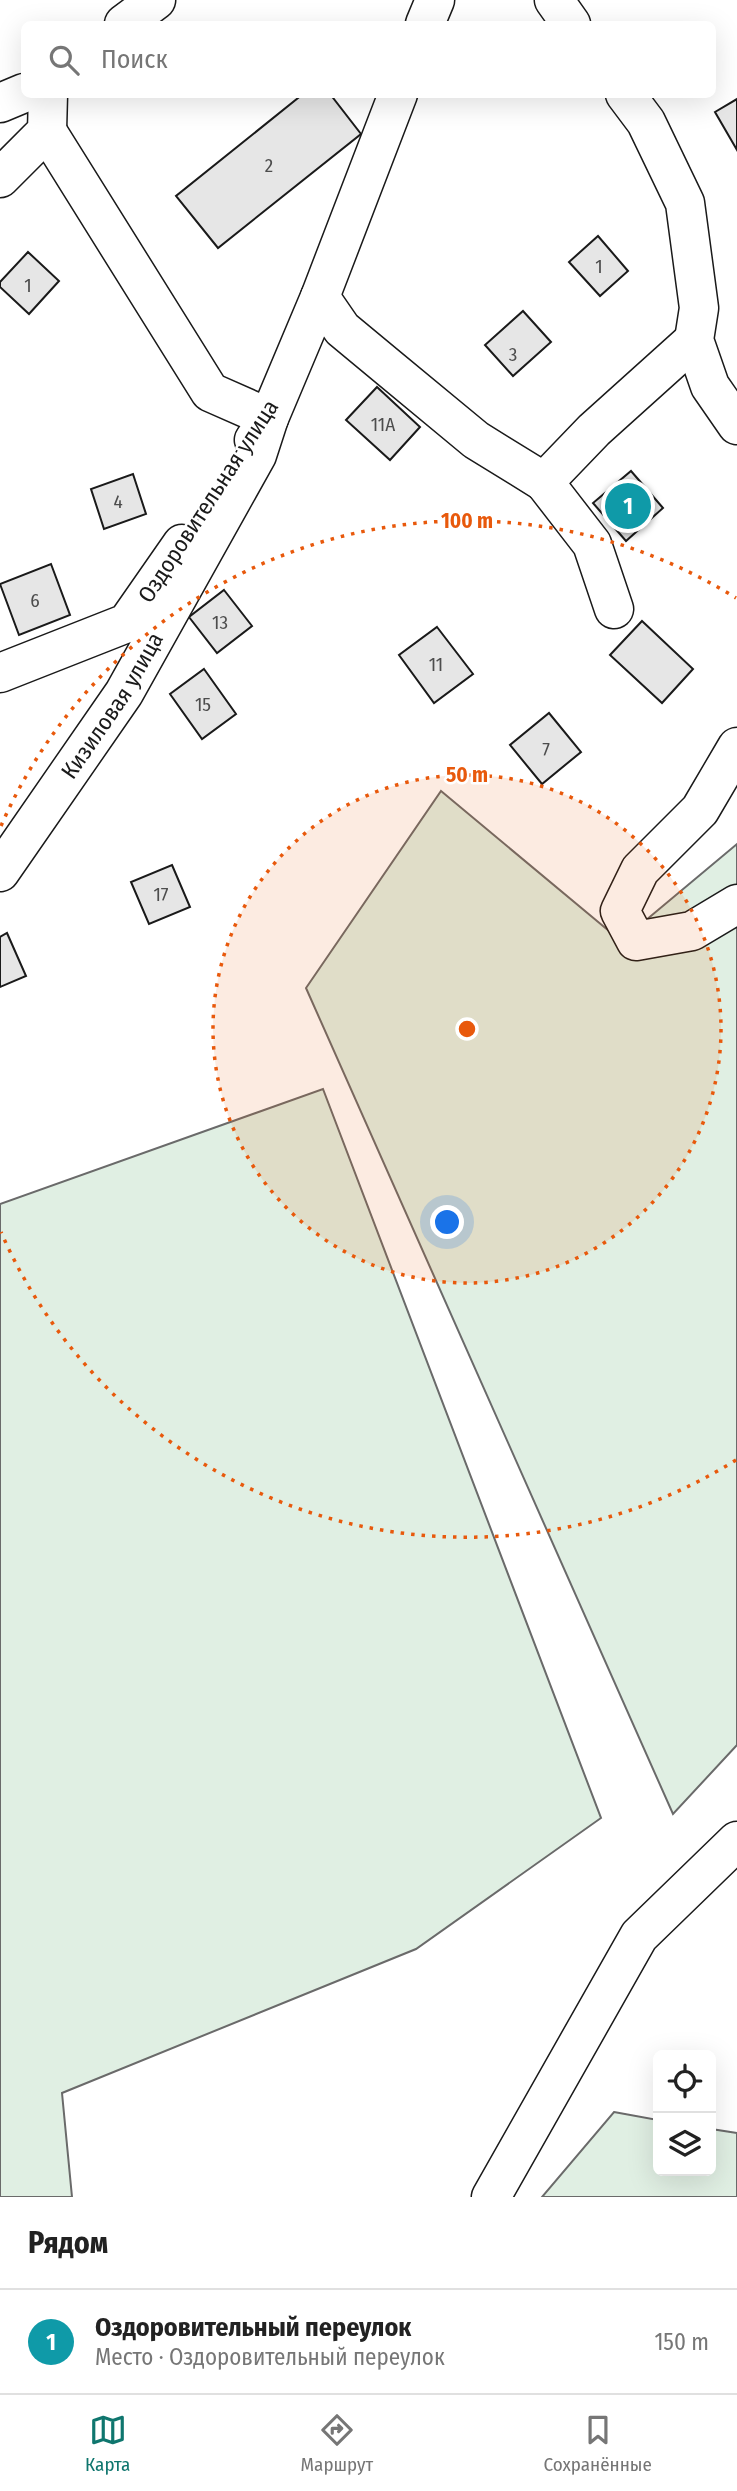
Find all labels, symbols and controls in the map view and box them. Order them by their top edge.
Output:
search box [21,21,716,98]
icon: search [45,41,83,79]
text: Поиск [101,44,168,75]
house number: 2 [265,154,273,177]
house number: 1 [595,255,603,278]
house number: 1 [24,274,32,297]
house number: 3 [509,343,517,366]
street label: Оздоровительная улица [132,394,284,608]
house number: 11А [371,413,395,436]
pin: 1 [605,480,651,532]
house number: 4 [113,490,123,513]
text: 100 m [441,508,493,534]
house number: 6 [30,589,40,612]
house number: 13 [212,611,228,634]
street label: Кизиловая улица [55,627,169,784]
house number: 11 [429,653,443,676]
house number: 15 [195,693,211,716]
house number: 7 [542,738,550,761]
text: 50 m [446,762,488,788]
house number: 17 [153,883,169,906]
centre of rings [455,1017,479,1041]
your location [430,1205,464,1239]
map controls [653,2050,716,2176]
button: locate [653,2050,716,2113]
button: layers [653,2113,716,2176]
text: Рядом [28,2225,108,2261]
text: Оздоровительный переулок [95,2312,411,2343]
text: 1 [46,2328,56,2356]
text: 150 m [654,2328,709,2356]
text: Место · Оздоровительный переулок [95,2343,445,2371]
tab: Карта [85,2411,130,2476]
tab: Маршрут [301,2411,373,2476]
tab: Сохранённые [543,2411,652,2476]

